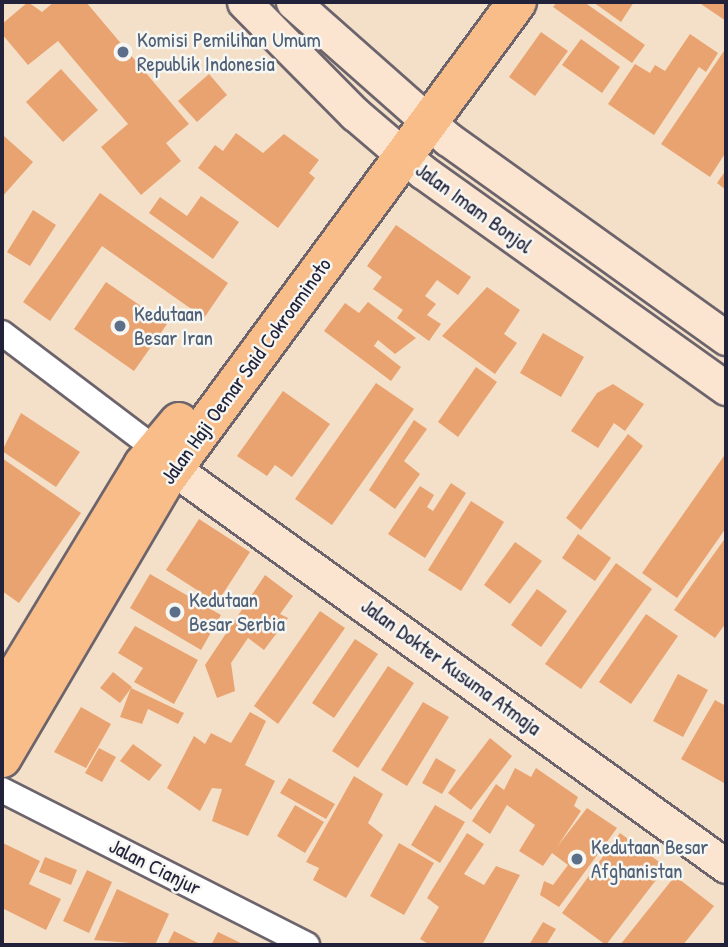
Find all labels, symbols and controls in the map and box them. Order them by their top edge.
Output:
place label: Komisi Pemilihan Umum Republik Indonesia [137,27,321,77]
marker: Komisi Pemilihan Umum Republik Indonesia [115,44,131,60]
street label: Jalan Imam Bonjol [411,157,537,259]
street label: Jalan Haji Oemar Said Cokroaminoto [155,253,337,489]
place label: Kedutaan Besar Iran [134,301,213,351]
marker: Kedutaan Besar Iran [112,318,128,334]
place label: Kedutaan Besar Serbia [189,587,285,637]
street label: Jalan Dokter Kusuma Atmaja [356,593,546,741]
marker: Kedutaan Besar Serbia [167,604,183,620]
street label: Jalan Cianjur [105,833,205,901]
place label: Kedutaan Besar Afghanistan [591,834,708,884]
marker: Kedutaan Besar Afghanistan [569,851,585,867]

